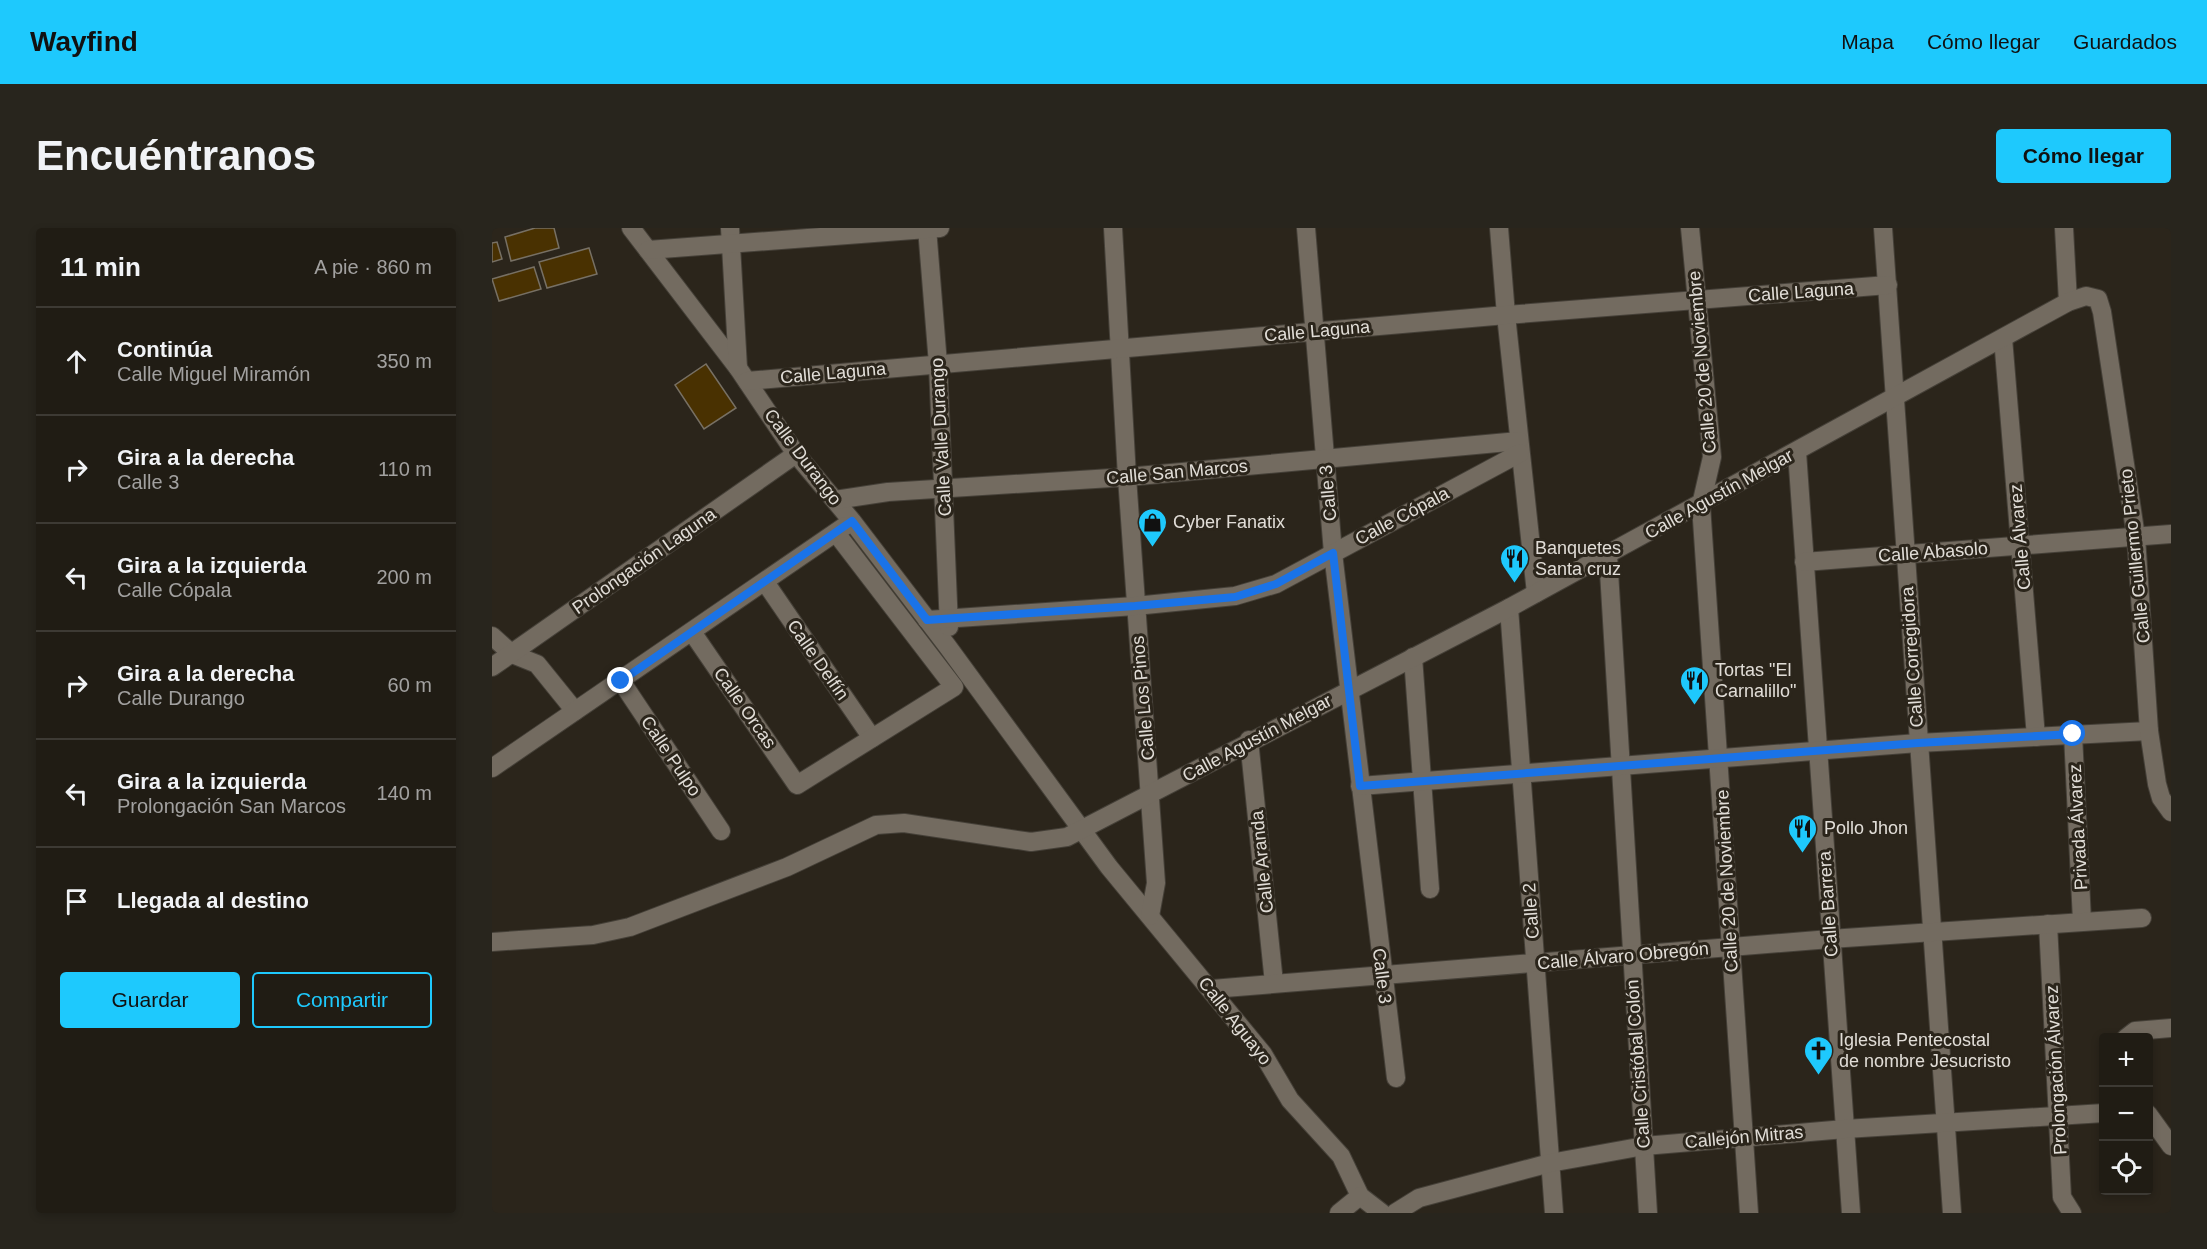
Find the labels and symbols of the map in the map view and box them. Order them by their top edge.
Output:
street label: Calle 20 de Noviembre [1684,270,1720,454]
street label: Calle Laguna [1747,278,1856,306]
street label: Calle Laguna [1263,316,1372,346]
street label: Calle Valle Durango [927,357,955,517]
street label: Calle Laguna [779,358,888,388]
street label: Calle Durango [760,405,846,509]
street label: Calle Agustín Melgar [1642,445,1796,543]
street label: Calle San Marcos [1105,456,1249,488]
street label: Calle 3 [1316,464,1340,522]
street label: Calle Guillermo Prieto [2116,468,2154,644]
street label: Calle Cópala [1352,483,1453,549]
street label: Calle Álvarez [2005,483,2035,591]
street label: Prolongación Laguna [569,503,720,618]
shop icon: Cyber Fanatix [1136,506,1168,548]
place label: Cyber Fanatix [1173,512,1285,532]
place label: Banquetes Santa cruz [1535,538,1621,579]
street label: Calle Abasolo [1877,538,1989,566]
restaurant icon: Banquetes Santa cruz [1498,542,1530,584]
street label: Calle Corregidora [1897,585,1927,728]
street label: Calle Delfín [783,616,853,704]
street label: Calle Los Pinos [1128,635,1158,761]
place label: Tortas "El Carnalillo" [1715,660,1796,701]
street label: Calle Orcas [710,664,780,752]
restaurant icon: Tortas "El Carnalillo" [1678,664,1710,706]
route end [607,667,633,693]
street label: Calle Agustín Melgar [1179,690,1335,786]
street label: Calle Pulpo [637,712,705,800]
route start [2059,720,2085,746]
street label: Privada Álvarez [2065,764,2091,890]
street label: Calle 20 de Noviembre [1712,789,1742,973]
street label: Calle Aranda [1247,809,1277,914]
restaurant icon: Pollo Jhon [1787,812,1819,854]
place label: Pollo Jhon [1824,818,1908,838]
street label: Calle Barrera [1814,849,1842,958]
street label: Calle 2 [1519,882,1543,940]
street label: Calle Álvaro Obregón [1536,939,1710,973]
street label: Calle 3 [1369,947,1395,1005]
street label: Calle Aguayo [1194,973,1276,1069]
street label: Calle Cristóbal Colón [1622,979,1654,1149]
street label: Prolongación Álvarez [2042,985,2070,1155]
place label: Iglesia Pentecostal de nombre Jesucristo [1839,1030,2011,1071]
church icon: Iglesia Pentecostal de nombre Jesucristo [1802,1034,1834,1076]
street label: Callejón Mitras [1684,1122,1804,1152]

